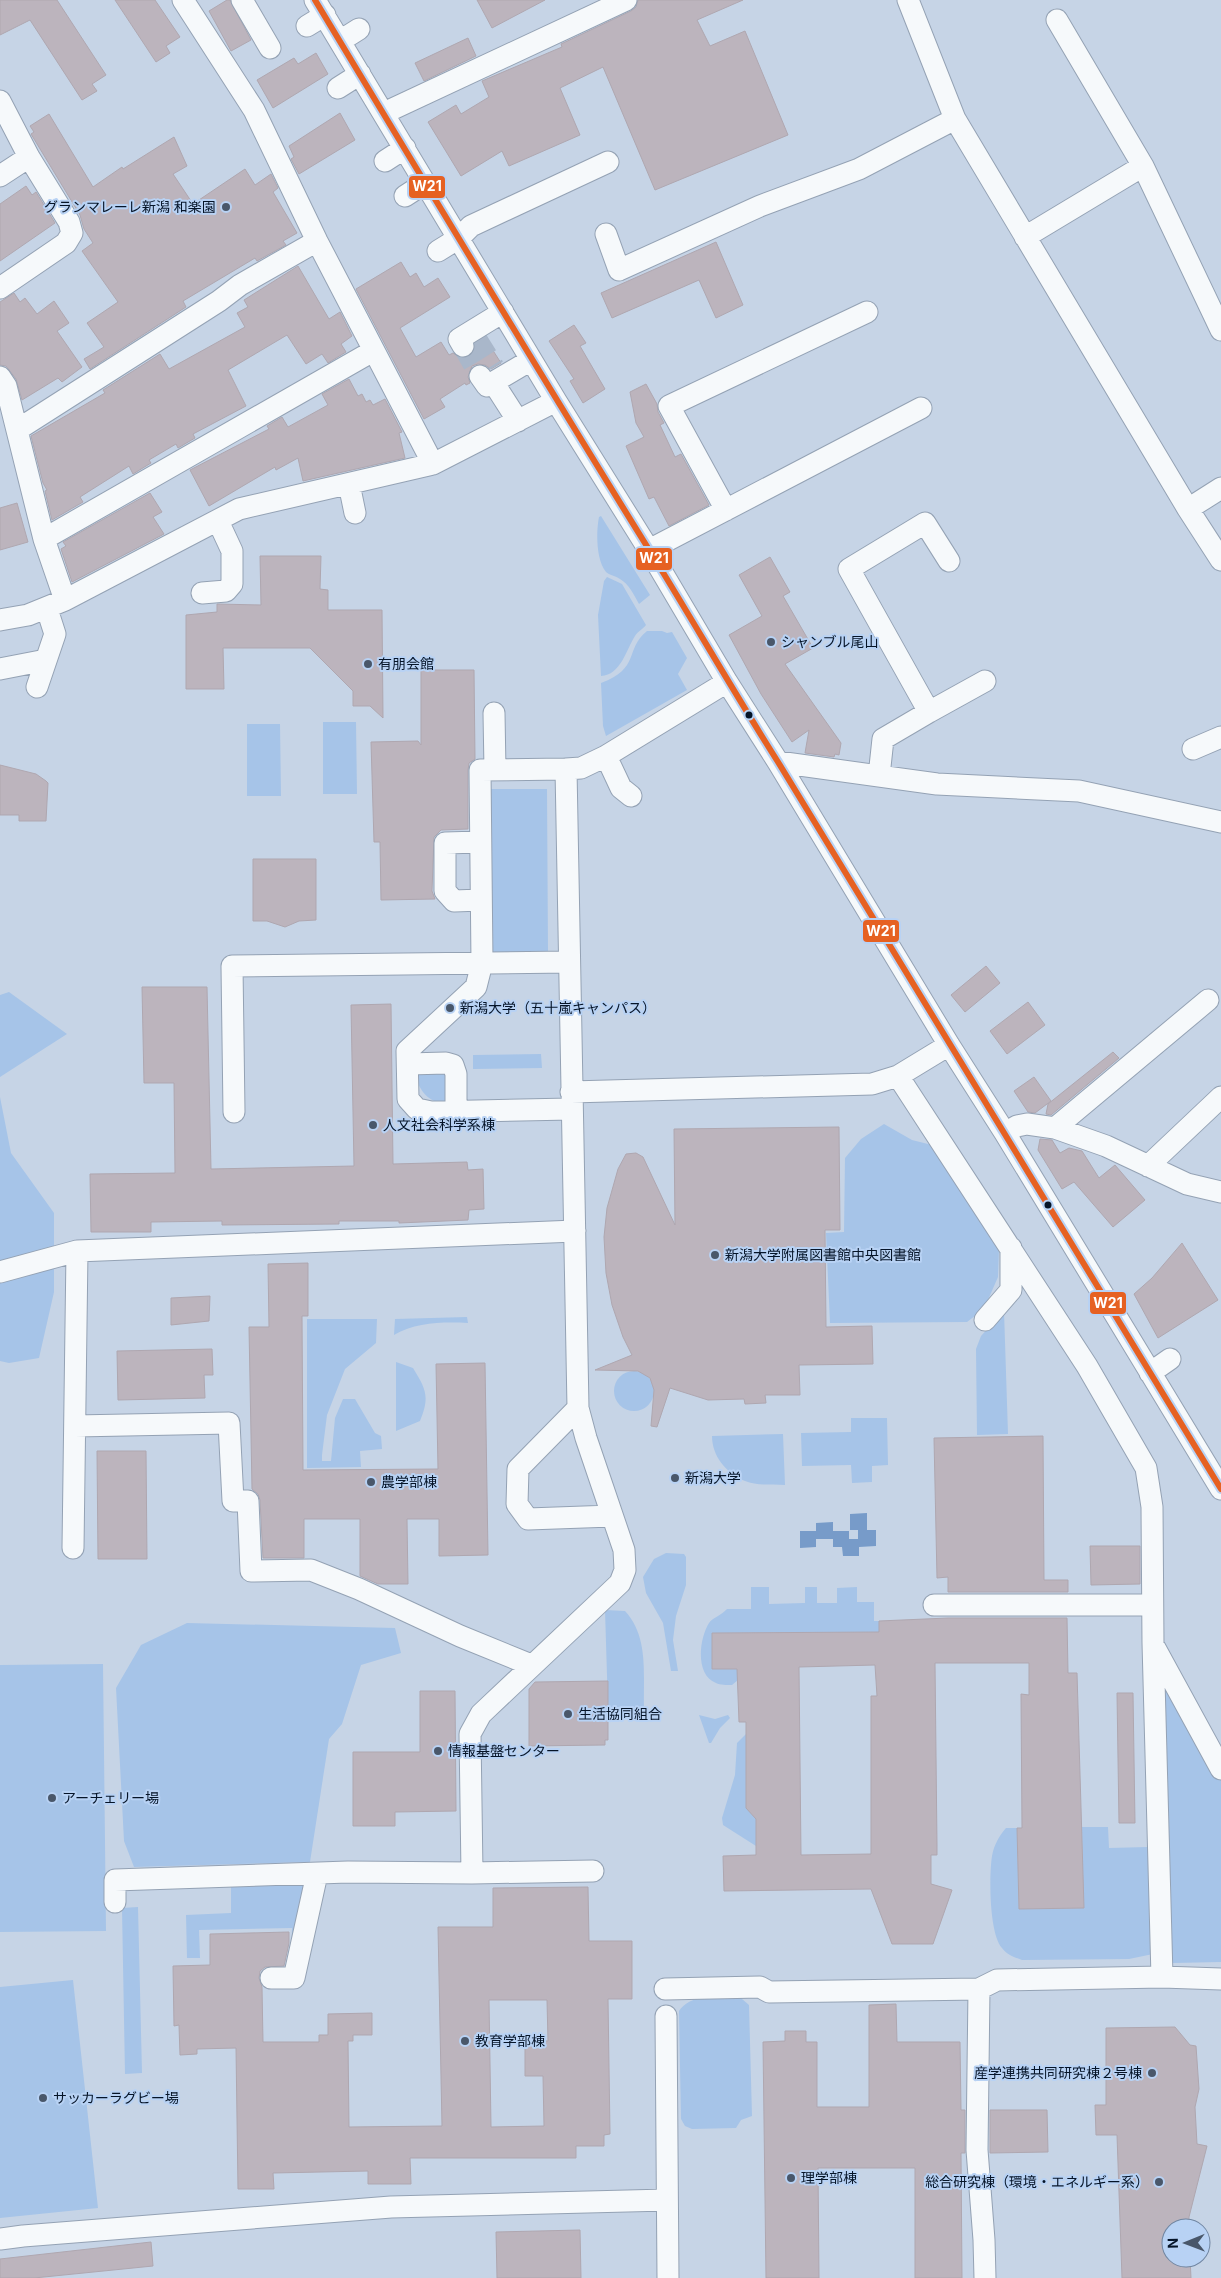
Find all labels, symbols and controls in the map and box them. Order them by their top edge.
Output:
line badge: W21 [408,175,446,199]
text: W21 [412,177,442,194]
place label: グランマレーレ新潟 和楽園 [44,198,216,215]
marker: グランマレーレ新潟 和楽園 [220,201,232,213]
line badge: W21 [635,547,673,571]
text: W21 [639,549,669,566]
place label: シャンブル尾山 [781,633,879,650]
marker: シャンブル尾山 [765,636,777,648]
place label: 有朋会館 [378,655,434,672]
marker: 有朋会館 [362,658,374,670]
unlabelled marker [744,710,754,720]
line badge: W21 [862,919,900,943]
text: W21 [866,922,896,939]
place label: 新潟大学（五十嵐キャンパス） [460,999,656,1016]
marker: 新潟大学（五十嵐キャンパス） [444,1002,456,1014]
place label: 人文社会科学系棟 [383,1116,495,1133]
marker: 人文社会科学系棟 [367,1119,379,1131]
unlabelled marker [1043,1200,1053,1210]
place label: 新潟大学附属図書館中央図書館 [725,1246,921,1263]
marker: 新潟大学附属図書館中央図書館 [709,1249,721,1261]
line badge: W21 [1089,1291,1127,1315]
text: W21 [1093,1294,1123,1311]
place label: 新潟大学 [685,1469,741,1486]
marker: 新潟大学 [669,1472,681,1484]
place label: 農学部棟 [381,1473,437,1490]
marker: 農学部棟 [365,1476,377,1488]
place label: 生活協同組合 [578,1705,662,1722]
marker: 生活協同組合 [562,1708,574,1720]
place label: 情報基盤センター [448,1742,560,1759]
marker: 情報基盤センター [432,1745,444,1757]
place label: アーチェリー場 [62,1789,159,1806]
marker: アーチェリー場 [46,1792,58,1804]
place label: 教育学部棟 [475,2032,545,2049]
marker: 教育学部棟 [459,2035,471,2047]
place label: 産学連携共同研究棟２号棟 [974,2064,1142,2081]
marker: 産学連携共同研究棟２号棟 [1146,2067,1158,2079]
place label: サッカーラグビー場 [53,2089,179,2106]
marker: サッカーラグビー場 [37,2092,49,2104]
place label: 理学部棟 [801,2169,857,2186]
marker: 理学部棟 [785,2172,797,2184]
place label: 総合研究棟（環境・エネルギー系） [925,2173,1149,2190]
marker: 総合研究棟（環境・エネルギー系） [1153,2176,1165,2188]
north arrow [1161,2218,1211,2268]
text: N [1164,2238,1181,2249]

